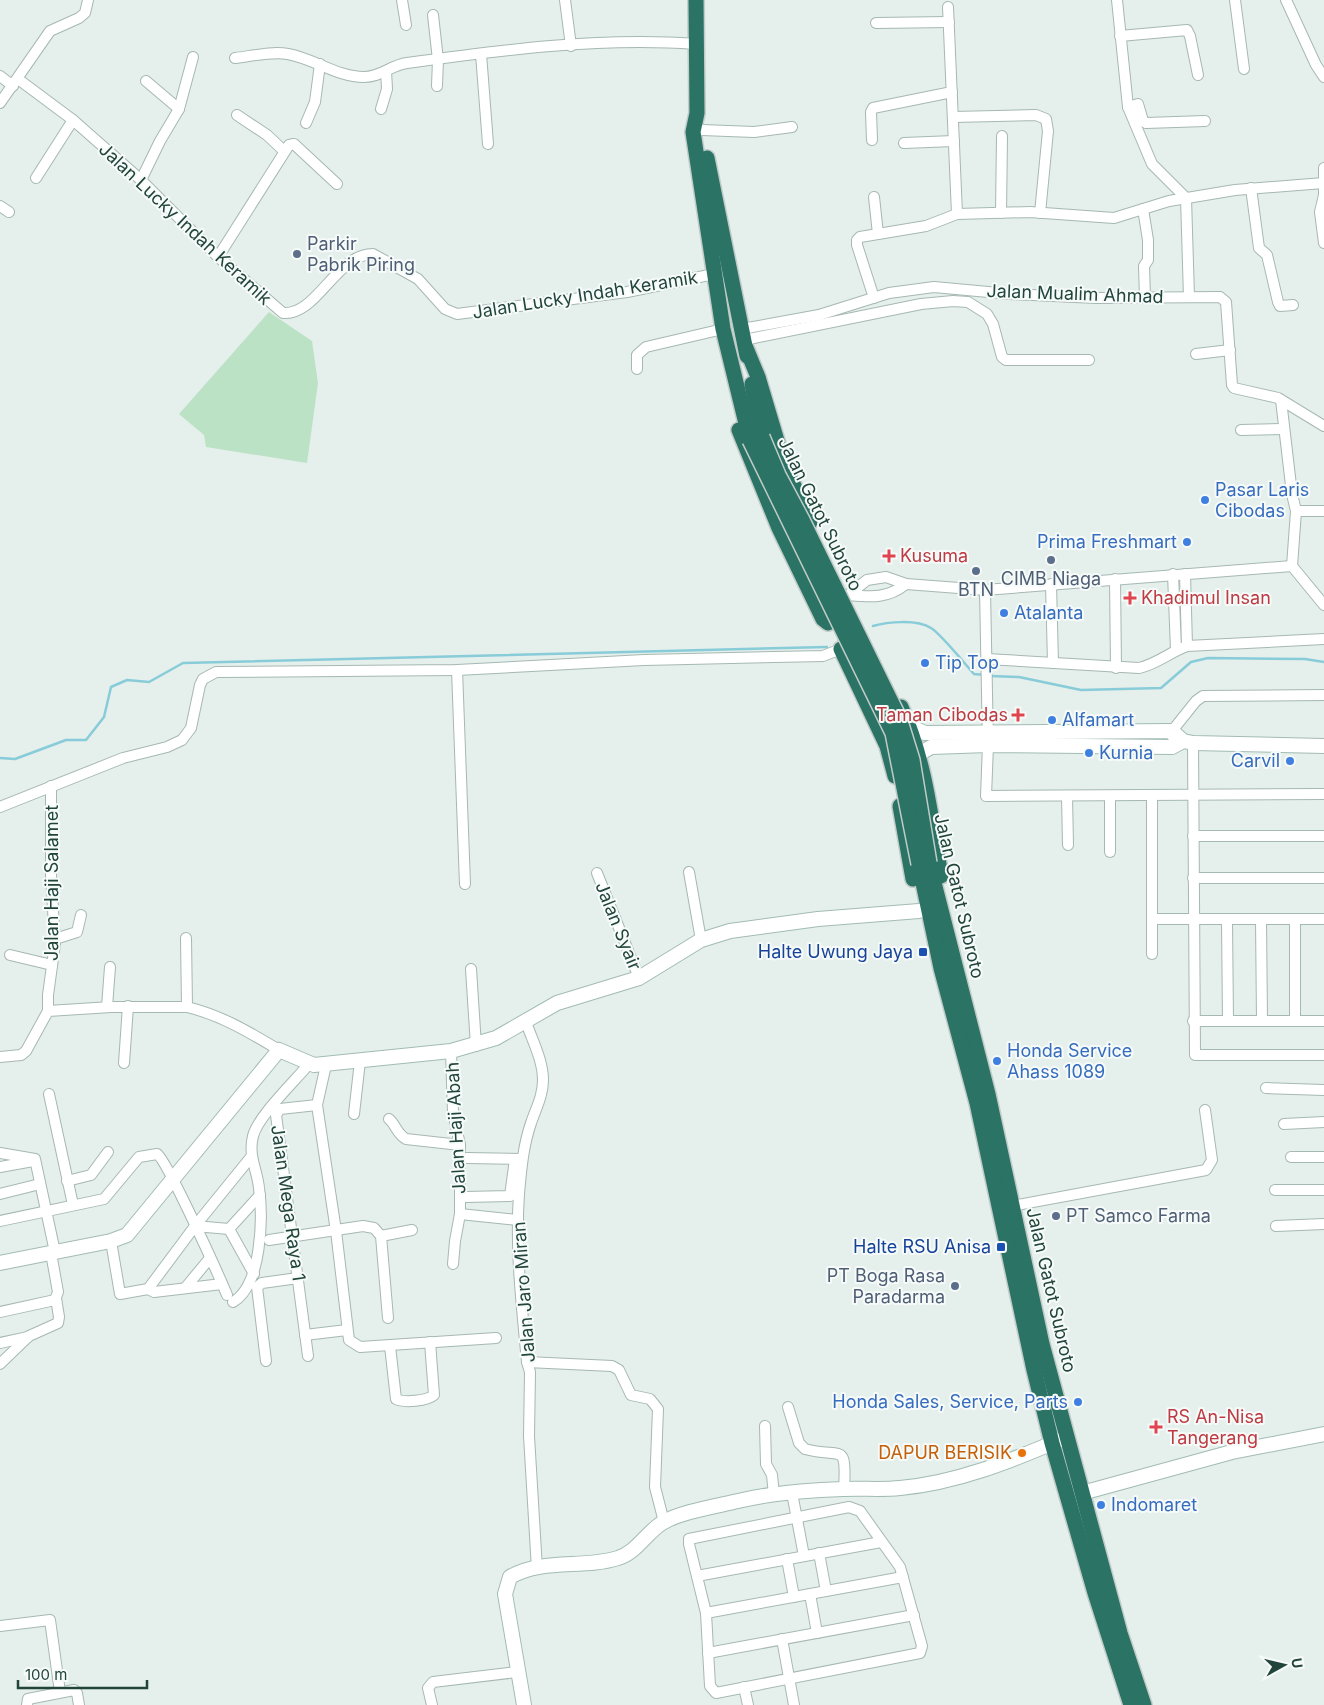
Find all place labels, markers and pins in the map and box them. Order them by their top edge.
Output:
place label: Parkir Pabrik Piring [307,233,415,275]
marker: Parkir Pabrik Piring [291,248,303,260]
place label: Pasar Laris Cibodas [1215,479,1309,521]
marker: Pasar Laris Cibodas [1199,494,1211,506]
place label: Prima Freshmart [1037,531,1177,552]
marker: Prima Freshmart [1181,536,1193,548]
place label: Kusuma [900,545,968,566]
marker: Kusuma [882,549,896,563]
marker: CIMB Niaga [1045,554,1057,566]
marker: BTN [970,565,982,577]
place label: CIMB Niaga [1001,568,1101,589]
place label: BTN [958,579,994,600]
place label: Khadimul Insan [1141,587,1271,608]
marker: Khadimul Insan [1123,591,1137,605]
place label: Atalanta [1014,602,1083,623]
marker: Atalanta [998,607,1010,619]
place label: Tip Top [935,652,999,673]
marker: Tip Top [919,657,931,669]
place label: Taman Cibodas [876,704,1008,725]
marker: Taman Cibodas [1012,709,1024,721]
place label: Alfamart [1062,709,1134,730]
marker: Alfamart [1046,714,1058,726]
place label: Kurnia [1099,742,1153,763]
marker: Kurnia [1083,747,1095,759]
place label: Carvil [1231,750,1280,771]
marker: Carvil [1284,755,1296,767]
place label: Halte Uwung Jaya [758,941,913,962]
marker: Halte Uwung Jaya [917,946,929,958]
place label: Honda Service Ahass 1089 [1007,1040,1132,1082]
marker: Honda Service Ahass 1089 [991,1055,1003,1067]
place label: PT Samco Farma [1066,1205,1211,1226]
marker: PT Samco Farma [1050,1210,1062,1222]
place label: Halte RSU Anisa [853,1236,991,1257]
marker: Halte RSU Anisa [995,1241,1007,1253]
place label: PT Boga Rasa Paradarma [827,1265,945,1307]
marker: PT Boga Rasa Paradarma [949,1280,961,1292]
place label: Honda Sales, Service, Parts [832,1391,1068,1412]
marker: Honda Sales, Service, Parts [1072,1396,1084,1408]
place label: RS An-Nisa Tangerang [1167,1406,1264,1448]
marker: RS An-Nisa Tangerang [1149,1420,1163,1434]
place label: DAPUR BERISIK [878,1442,1012,1463]
marker: DAPUR BERISIK [1016,1447,1028,1459]
place label: Indomaret [1111,1494,1197,1515]
marker: Indomaret [1095,1499,1107,1511]

